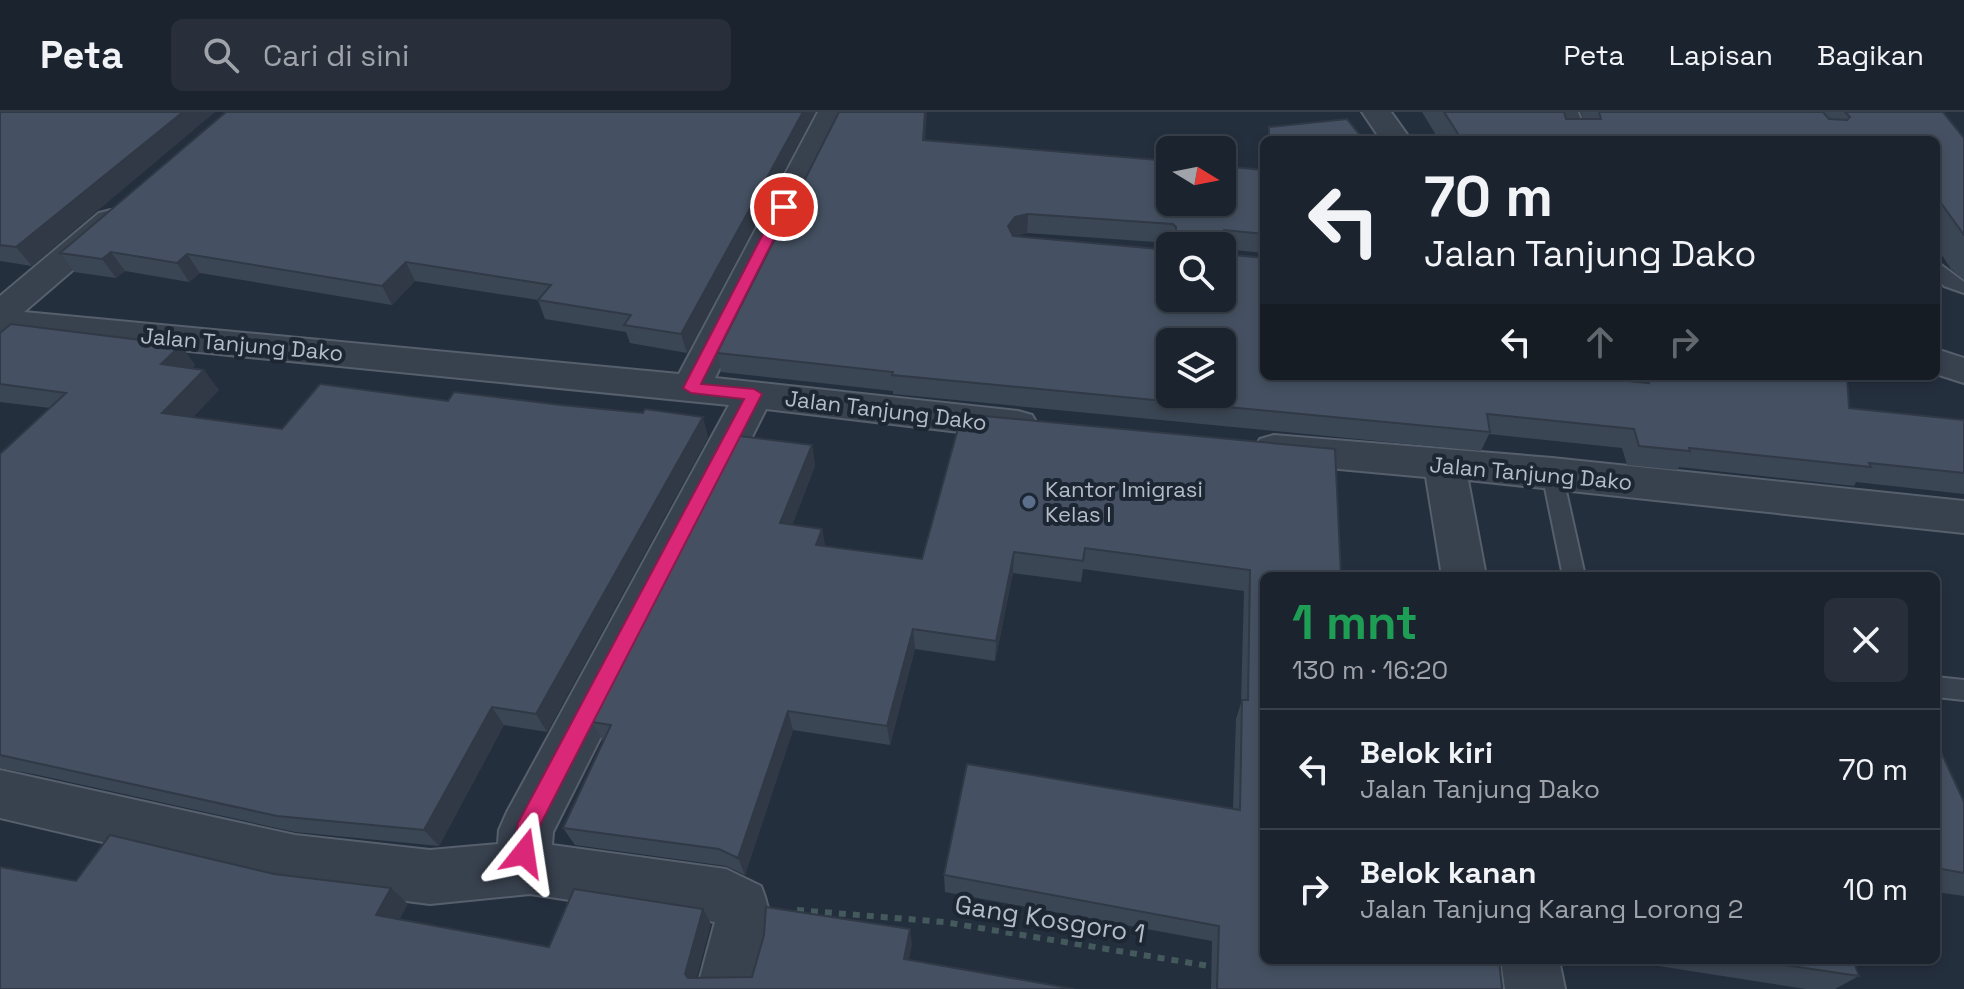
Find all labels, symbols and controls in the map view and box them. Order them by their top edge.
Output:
search box [171,19,731,91]
text: Peta [40,31,123,79]
icon: search [199,33,243,77]
text: Cari di sini [263,36,409,75]
text: Peta [1563,37,1625,73]
text: Lapisan [1669,37,1773,73]
text: Bagikan [1817,37,1924,73]
north arrow [1156,136,1236,216]
map controls [1156,136,1236,408]
text: 70 m [1424,161,1553,232]
icon: left [1292,168,1396,272]
pin [750,173,818,241]
icon: arrive [762,185,806,229]
text: Jalan Tanjung Dako [1424,231,1756,277]
button: search [1156,232,1236,312]
icon: left [1494,320,1538,364]
icon: ahead [1578,320,1622,364]
icon: right [1662,320,1706,364]
street label: Jalan Tanjung Dako [140,321,344,367]
button: layers [1156,328,1236,408]
street label: Jalan Tanjung Dako [783,384,989,436]
street label: Jalan Tanjung Dako [1429,450,1633,496]
place label: Kantor Imigrasi Kelas I [1045,475,1203,528]
marker: Kantor Imigrasi Kelas I [1020,493,1038,511]
text: 1 mnt [1292,592,1418,653]
button: close [1824,598,1908,682]
text: 130 m · 16:20 [1292,653,1448,687]
text: Belok kiri [1360,733,1493,772]
icon: left [1292,747,1336,791]
text: 70 m [1839,750,1908,789]
text: Jalan Tanjung Dako [1360,772,1600,806]
position arrow [482,811,566,895]
text: Belok kanan [1360,853,1536,892]
icon: right [1292,867,1336,911]
text: 10 m [1843,870,1908,909]
street label: Gang Kosgoro 1 [952,887,1148,951]
text: Jalan Tanjung Karang Lorong 2 [1360,892,1744,926]

